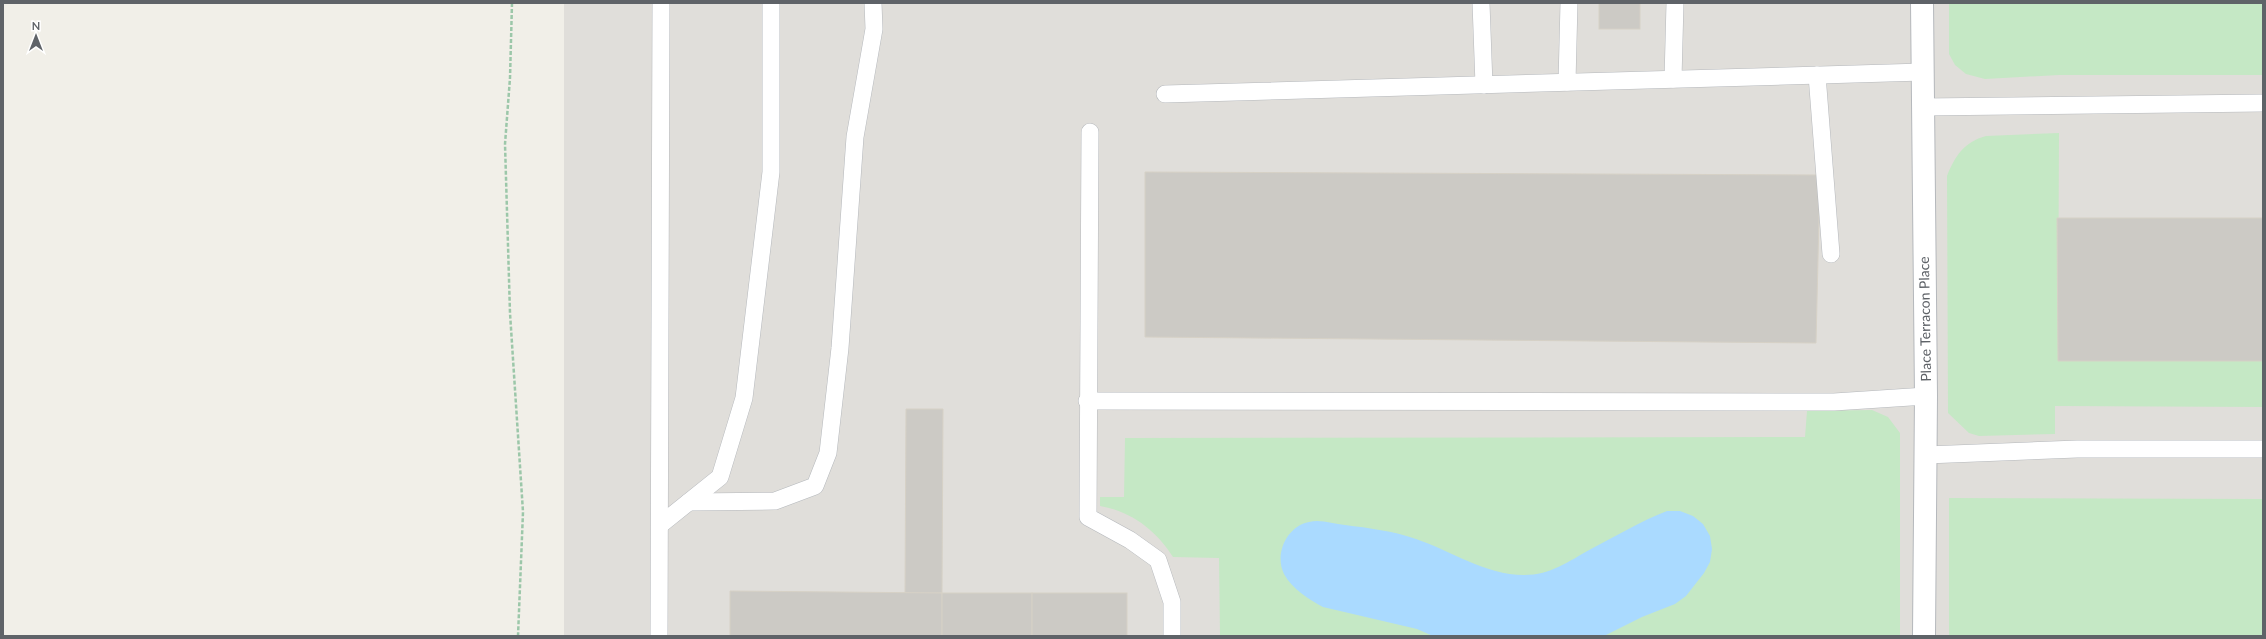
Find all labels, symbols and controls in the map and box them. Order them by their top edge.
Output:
north arrow [16,16,56,56]
text: N [32,19,40,32]
street label: Place Terracon Place [1915,256,1934,382]

